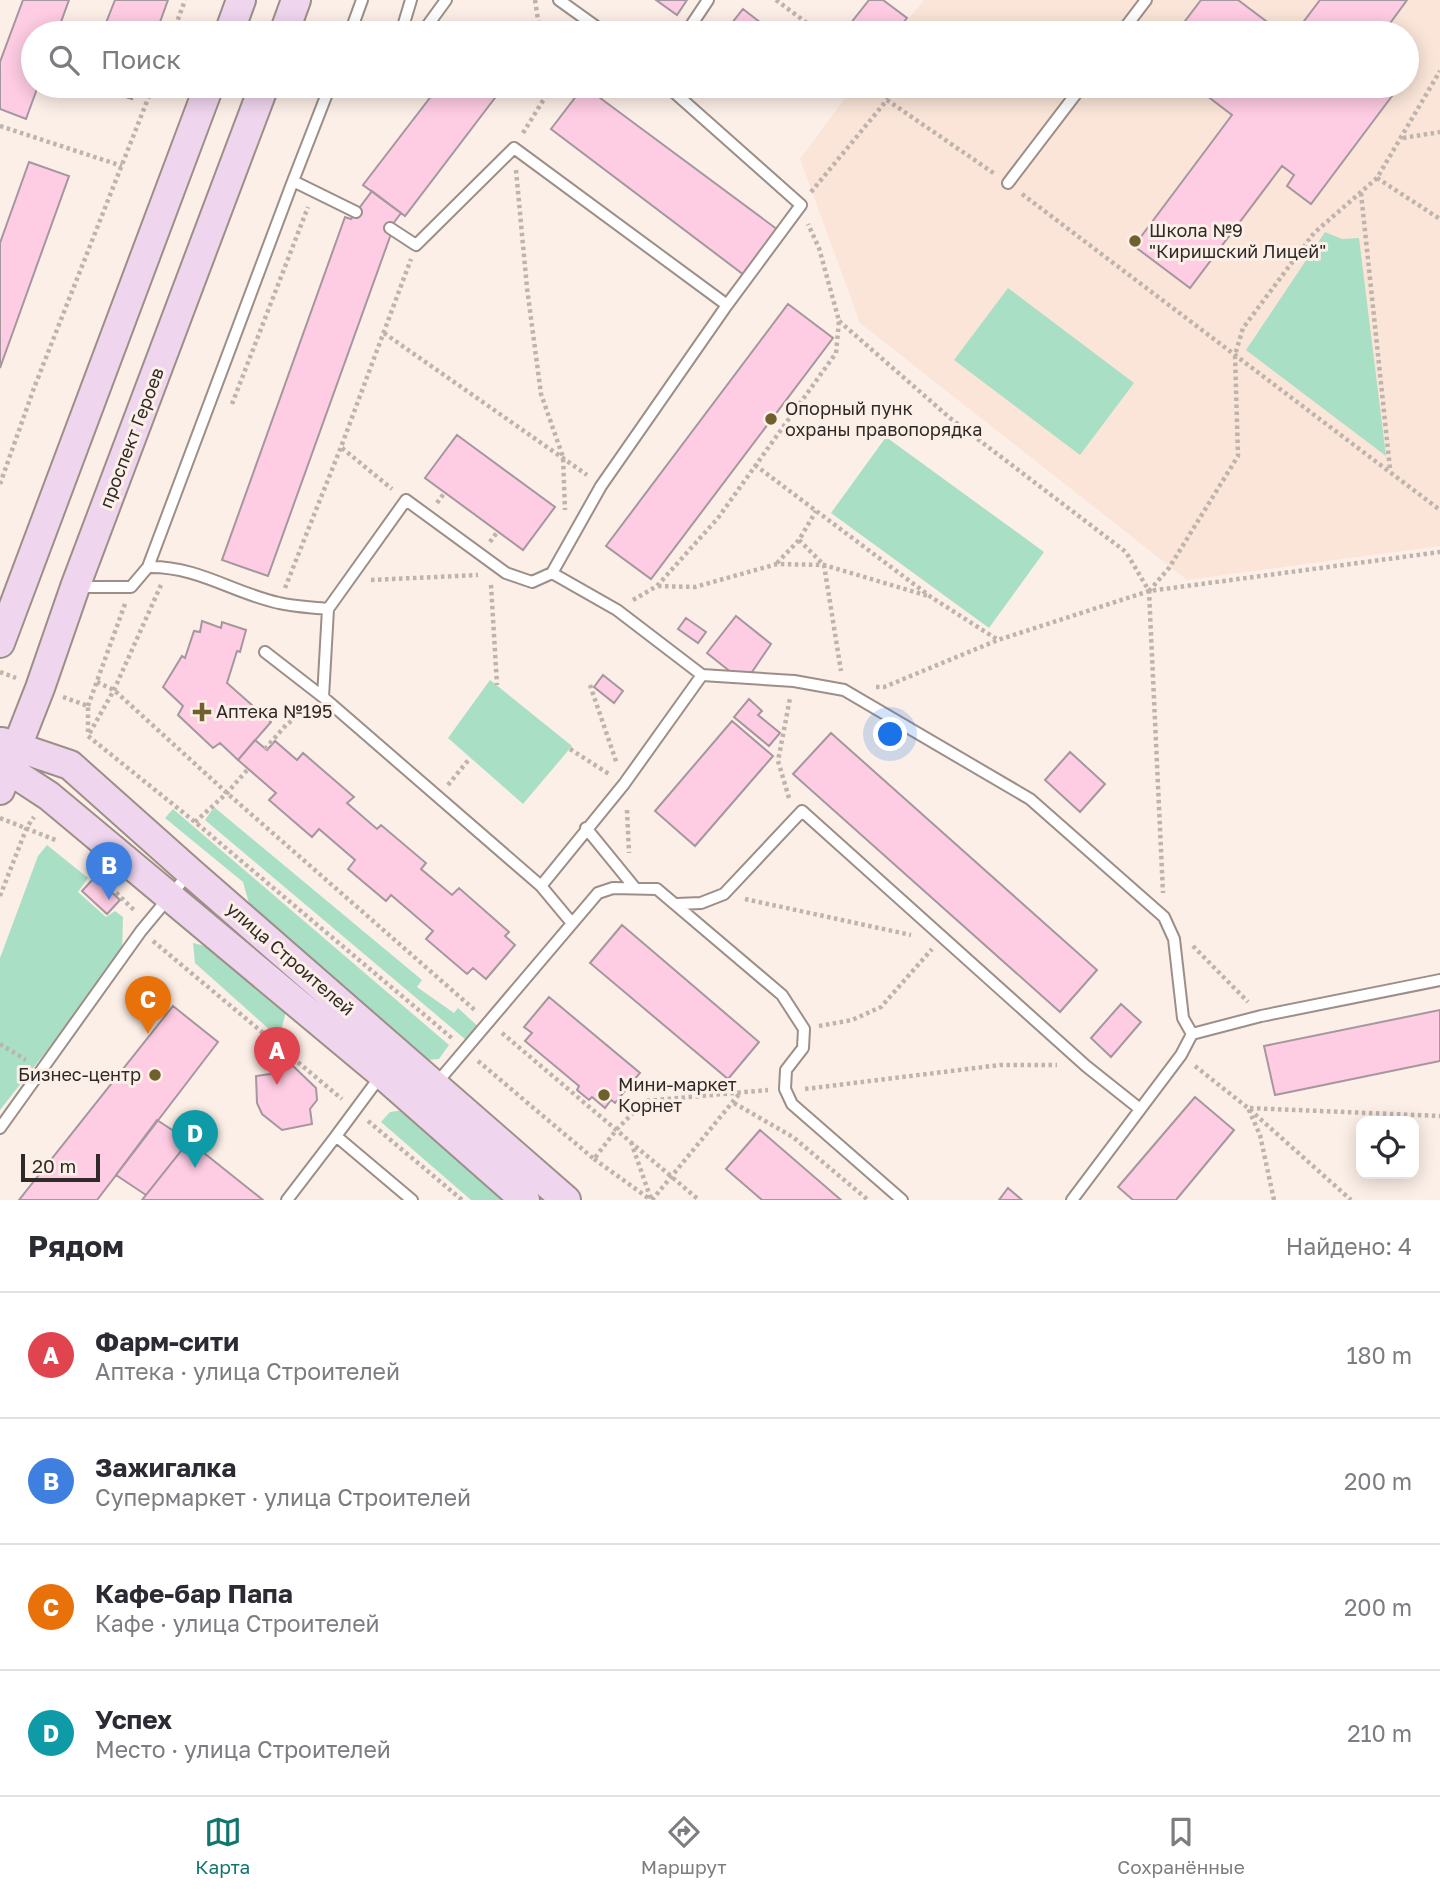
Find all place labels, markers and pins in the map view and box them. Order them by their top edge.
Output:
place label: Школа №9 "Киришский Лицей" [1149,219,1326,262]
marker: Школа №9 "Киришский Лицей" [1127,233,1143,249]
place label: Опорный пунк охраны правопорядка [785,397,982,440]
marker: Опорный пунк охраны правопорядка [763,411,779,427]
place label: Аптека №195 [216,700,333,722]
marker: Аптека №195 [194,704,210,720]
pin: B [86,842,132,900]
pin: C [125,976,171,1034]
pin: A [254,1027,300,1085]
place label: Бизнес-центр [18,1063,141,1085]
marker: Бизнес-центр [147,1067,163,1083]
place label: Мини-маркет Корнет [618,1073,737,1116]
marker: Мини-маркет Корнет [596,1087,612,1103]
pin: D [172,1110,218,1168]

